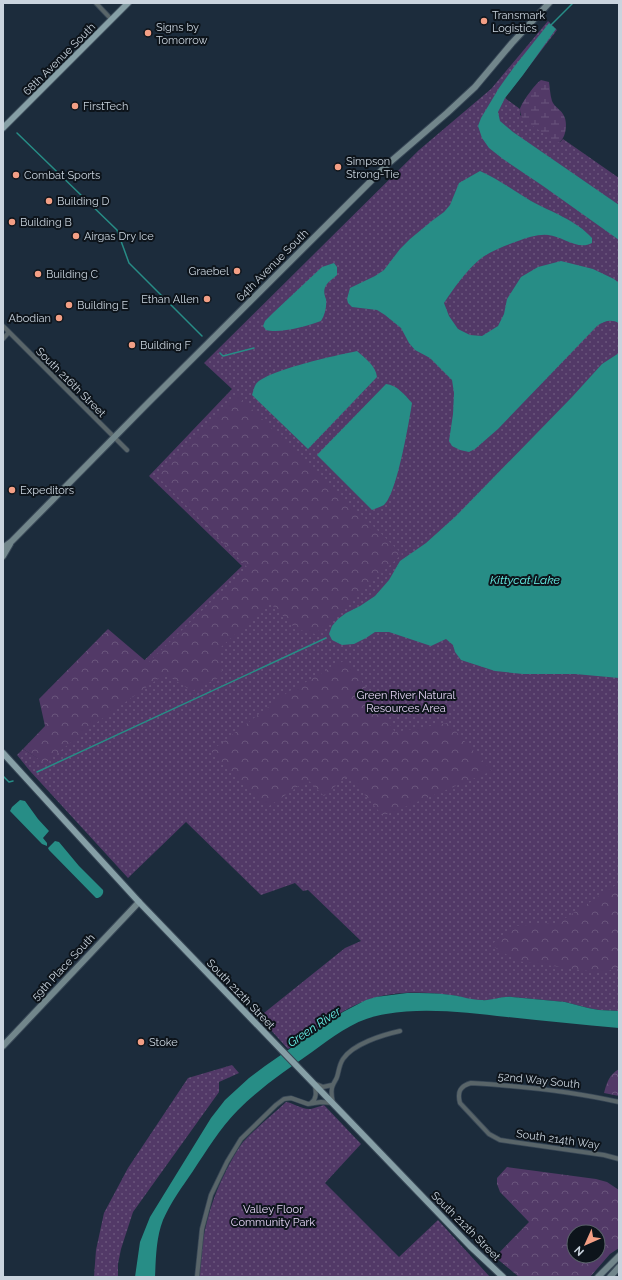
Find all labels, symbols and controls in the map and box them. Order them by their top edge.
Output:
place label: Transmark Logistics [492,9,545,35]
marker: Transmark Logistics [479,16,489,26]
street label: 68th Avenue South [20,20,98,98]
place label: Signs by Tomorrow [156,21,208,47]
marker: Signs by Tomorrow [143,28,153,38]
place label: FirstTech [83,100,128,113]
marker: FirstTech [70,101,80,111]
place label: Simpson Strong-Tie [346,155,400,181]
marker: Simpson Strong-Tie [333,162,343,172]
place label: Combat Sports [24,169,100,182]
marker: Combat Sports [11,170,21,180]
place label: Building D [57,195,110,208]
marker: Building D [44,196,54,206]
place label: Building B [20,216,72,229]
marker: Building B [7,217,17,227]
street label: 64th Avenue South [234,227,311,304]
place label: Airgas Dry Ice [84,230,154,243]
marker: Airgas Dry Ice [71,231,81,241]
place label: Graebel [189,265,229,278]
marker: Graebel [232,266,242,276]
place label: Building C [46,268,99,281]
marker: Building C [33,269,43,279]
place label: Ethan Allen [141,293,199,306]
marker: Ethan Allen [202,294,212,304]
place label: Building E [77,299,129,312]
marker: Building E [64,300,74,310]
place label: Abodian [9,312,51,325]
marker: Abodian [54,313,64,323]
place label: Building F [140,339,192,352]
marker: Building F [127,340,137,350]
street label: South 216th Street [33,345,108,420]
place label: Expeditors [20,484,74,497]
marker: Expeditors [7,485,17,495]
water label: Kittycat Lake [490,573,561,587]
park label: Green River Natural Resources Area [356,689,456,715]
street label: 59th Place South [29,931,98,1003]
street label: South 212th Street [204,957,278,1032]
water label: Green River [285,1004,344,1050]
place label: Stoke [149,1036,178,1049]
marker: Stoke [136,1037,146,1047]
street label: 52nd Way South [497,1070,581,1091]
street label: South 214th Way [515,1127,601,1152]
street label: South 212th Street [428,1189,503,1264]
park label: Valley Floor Community Park [231,1203,315,1229]
north arrow [566,1224,606,1264]
text: N [572,1243,587,1258]

